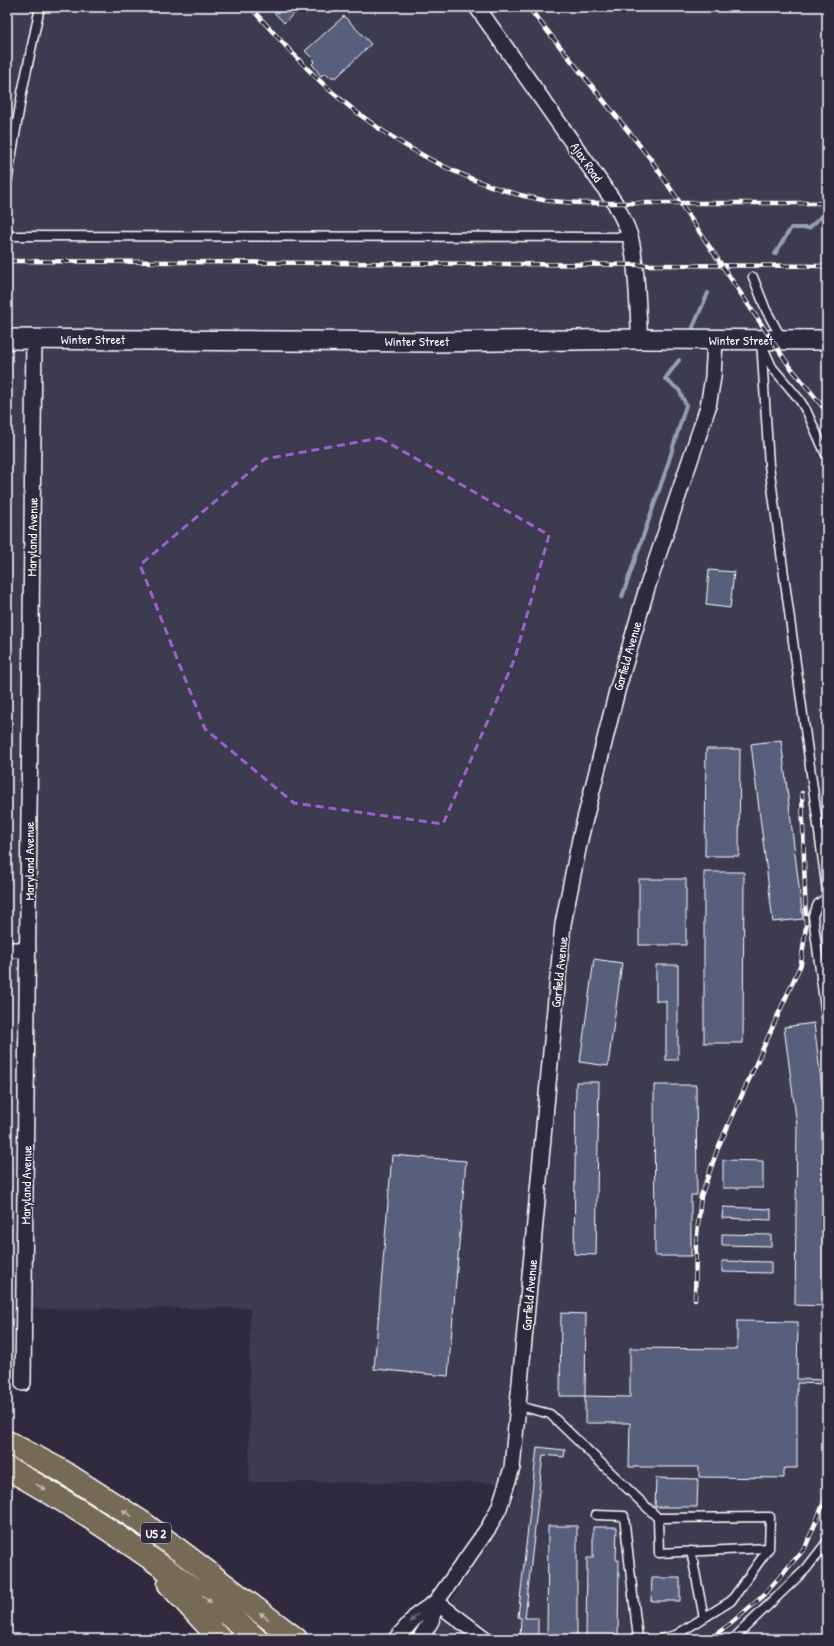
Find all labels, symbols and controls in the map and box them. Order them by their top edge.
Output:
street label: Ajax Road [567,139,607,185]
street label: Winter Street [61,330,126,348]
street label: Winter Street [709,331,774,349]
street label: Winter Street [385,332,450,350]
street label: Maryland Avenue [22,497,42,577]
street label: Garfield Avenue [609,619,645,693]
street label: Maryland Avenue [20,822,38,900]
street label: Garfield Avenue [546,936,572,1008]
street label: Maryland Avenue [16,1145,36,1225]
street label: Garfield Avenue [517,1259,541,1331]
one-way arrow [35,1484,47,1491]
one-way arrow [121,1509,132,1517]
road number: US 2 [141,1523,171,1543]
one-way arrow [201,1595,212,1603]
one-way arrow [259,1611,270,1620]
one-way arrow [409,1613,419,1623]

